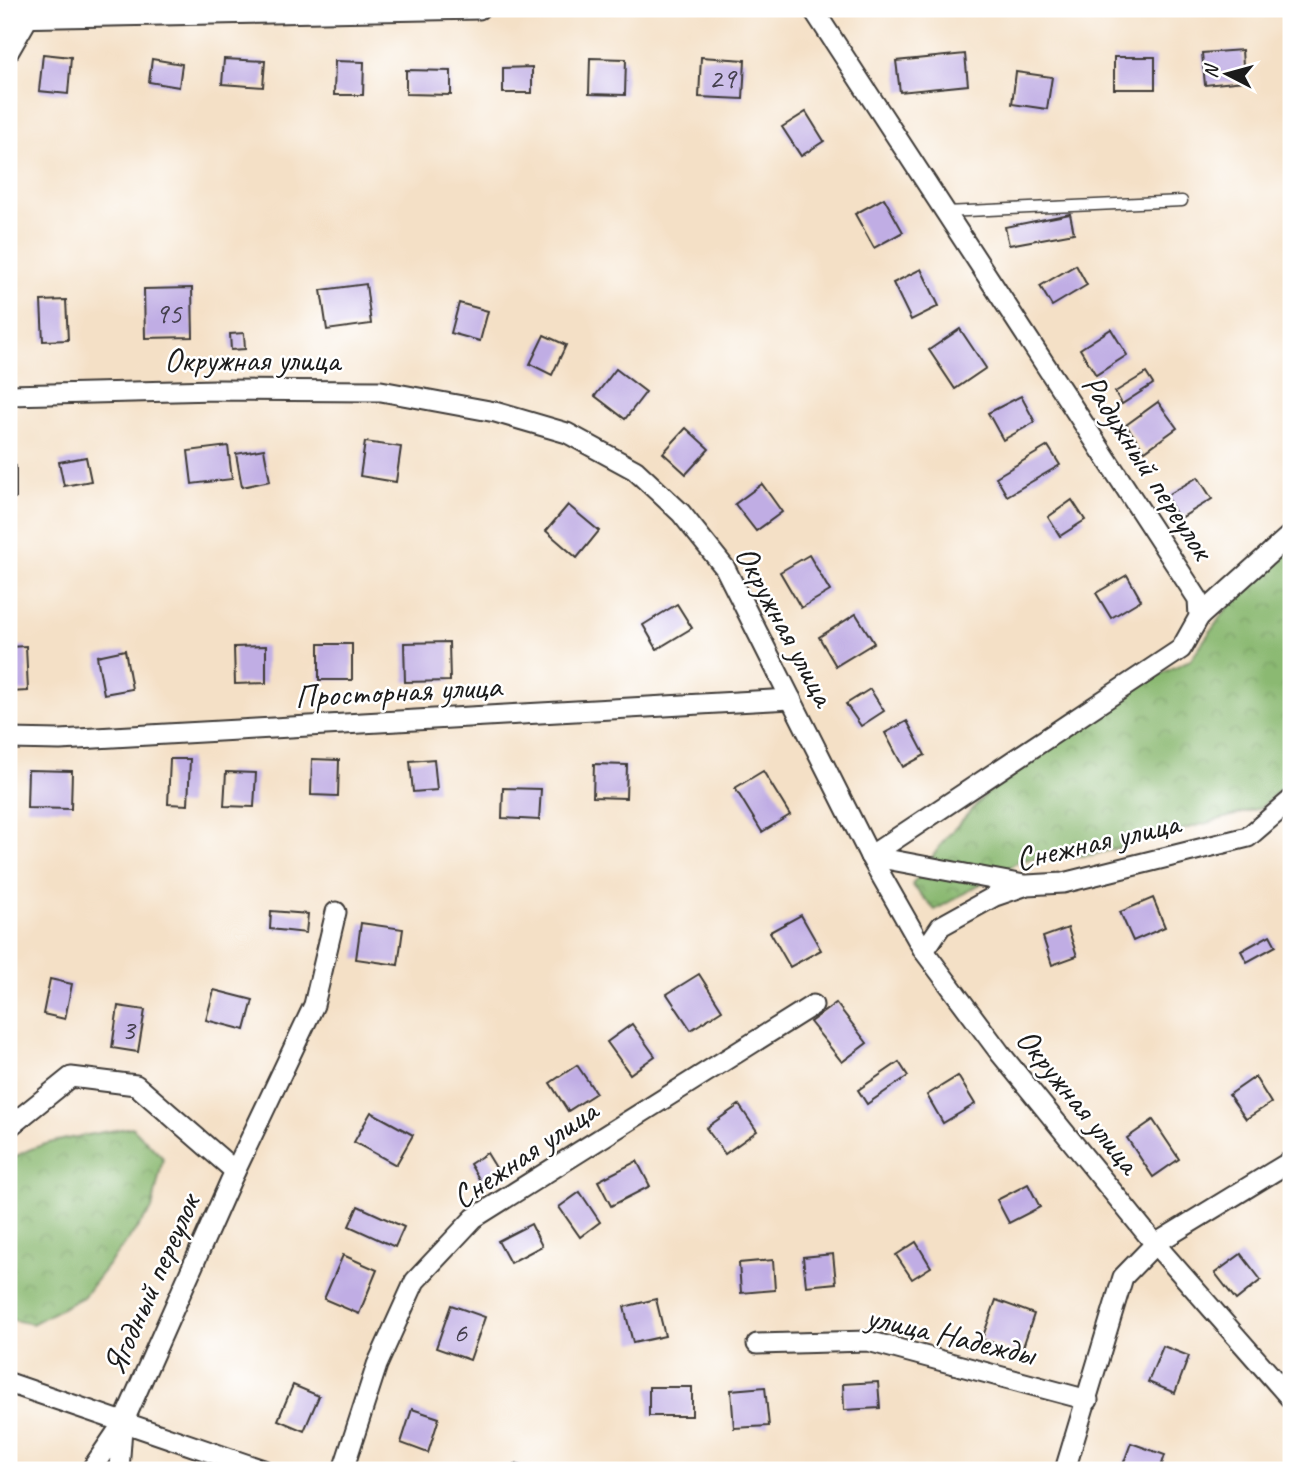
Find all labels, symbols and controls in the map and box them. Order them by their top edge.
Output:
north arrow [1192,38,1262,108]
house number: 29 [709,59,738,97]
text: N [1199,62,1224,79]
house number: 95 [155,294,183,332]
street label: Окружная улица [164,339,342,381]
street label: Радужный переулок [1073,366,1225,569]
street label: Окружная улица [725,538,846,715]
street label: Просторная улица [294,664,505,717]
street label: Снежная улица [1011,801,1186,880]
house number: 3 [121,1010,137,1048]
street label: Окружная улица [1007,1019,1151,1184]
street label: Снежная улица [444,1088,607,1218]
street label: Ягодный переулок [92,1185,211,1381]
street label: улица Надежды [861,1295,1042,1375]
house number: 6 [453,1313,468,1351]

